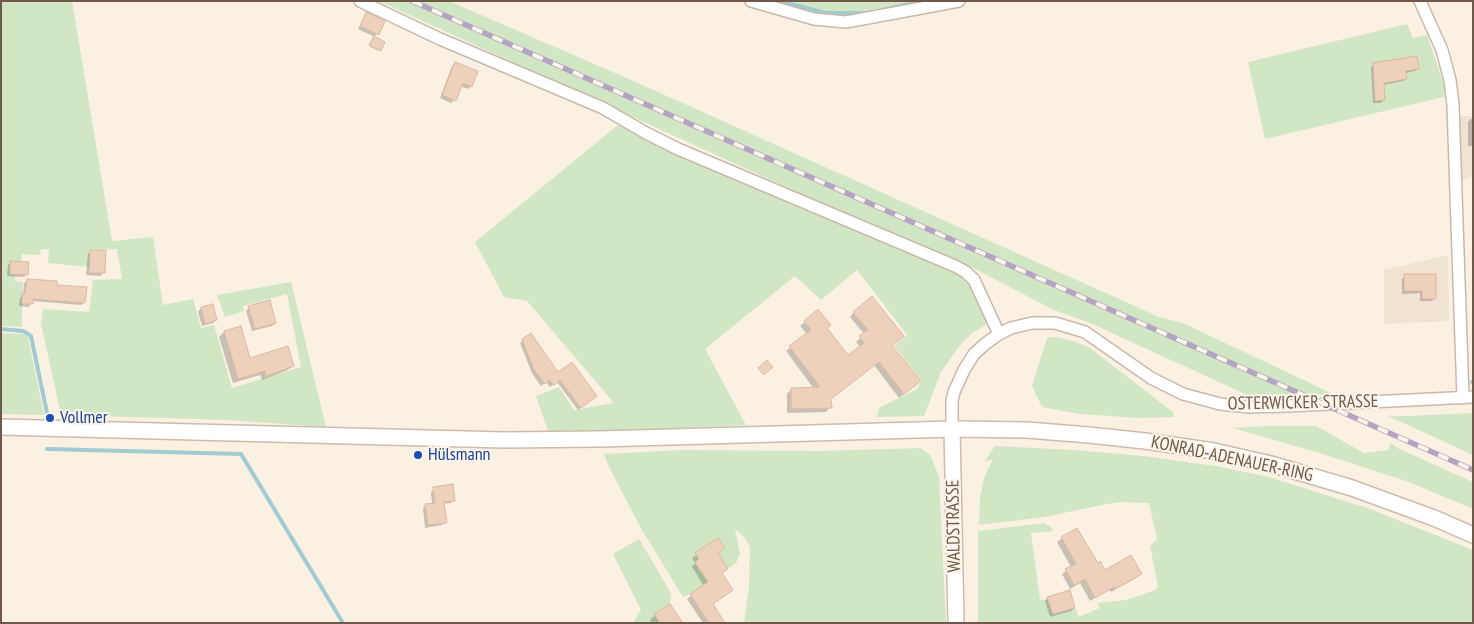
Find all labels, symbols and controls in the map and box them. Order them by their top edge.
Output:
street label: OSTERWICKER STRASSE [1228,391,1378,415]
place label: Vollmer [60,407,108,429]
marker: Vollmer [44,412,56,424]
street label: KONRAD-ADENAUER-RING [1149,431,1315,487]
place label: Hülsmann [428,444,490,466]
marker: Hülsmann [412,449,424,461]
street label: WALDSTRASSE [942,479,966,573]

